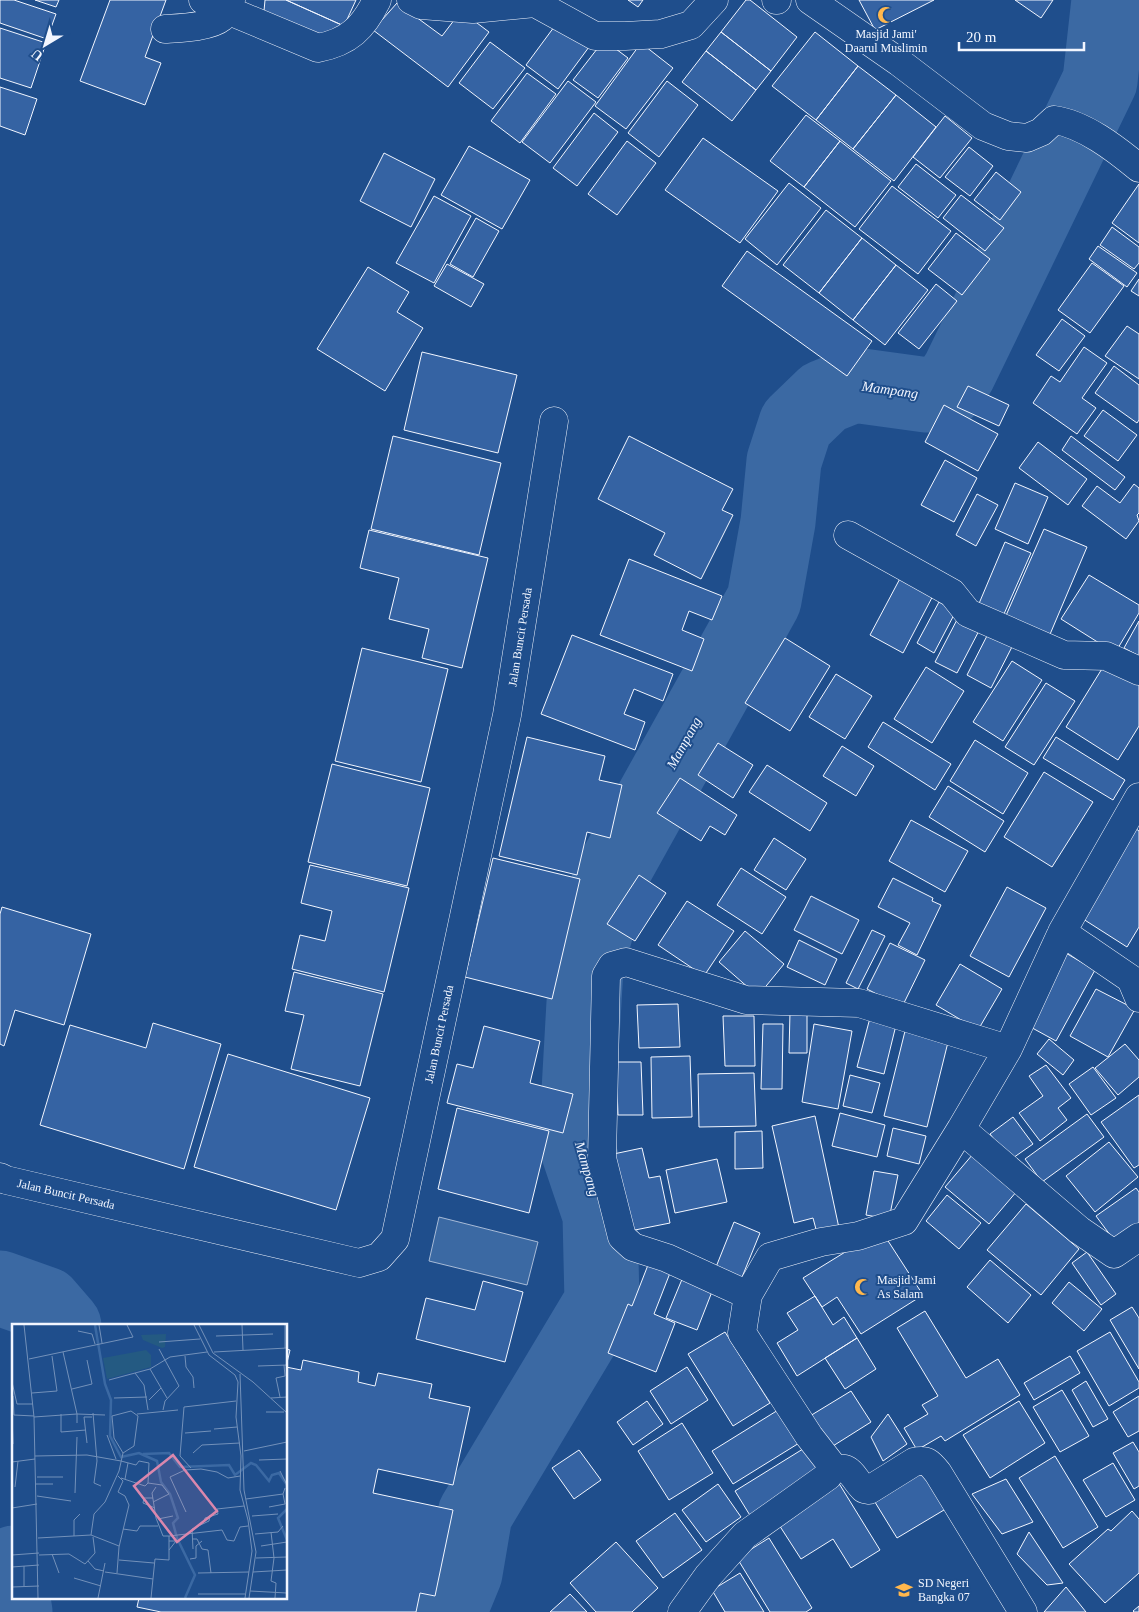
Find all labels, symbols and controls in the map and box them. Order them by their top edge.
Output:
mosque icon: Masjid Jami' Daarul Muslimin [876,5,896,25]
north arrow [20,20,70,70]
scale bar [959,20,1084,52]
place label: Masjid Jami' Daarul Muslimin [845,27,927,55]
text: 20 m [966,29,997,45]
text: U [29,46,46,64]
water label: Mampang [860,378,919,401]
street label: Jalan Buncit Persada [505,586,535,687]
water label: Mampang [663,715,704,772]
street label: Jalan Buncit Persada [422,983,456,1084]
water label: Mampang [572,1139,602,1198]
street label: Jalan Buncit Persada [16,1176,117,1212]
place label: Masjid Jami As Salam [877,1273,937,1301]
mosque icon: Masjid Jami As Salam [853,1277,873,1297]
inset map [12,1324,288,1600]
place label: SD Negeri Bangka 07 [918,1576,970,1604]
school or university icon: SD Negeri Bangka 07 [894,1580,914,1600]

